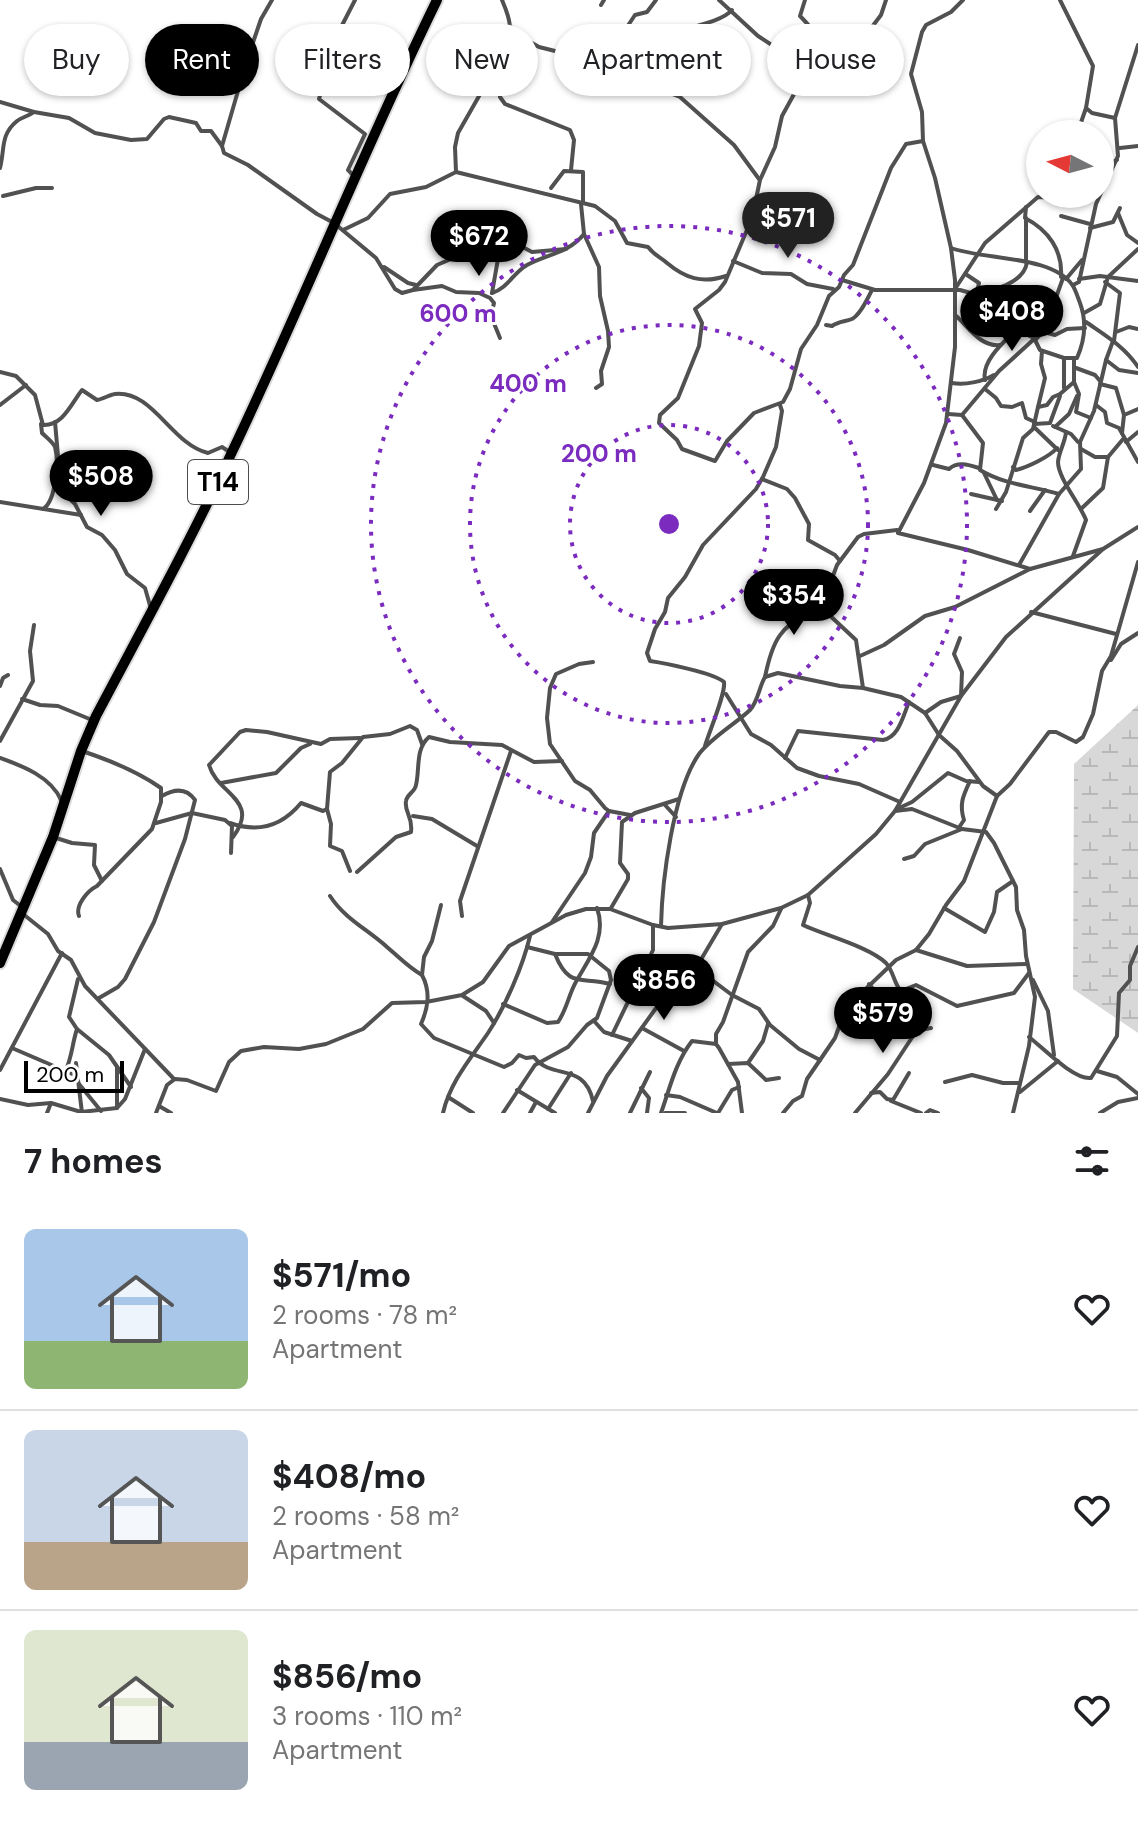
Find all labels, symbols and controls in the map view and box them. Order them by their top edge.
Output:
chip: Buy [24,24,129,96]
chip: Rent [145,24,259,96]
chip: Filters [275,24,410,96]
chip: New [426,24,538,96]
chip: Apartment [554,24,751,96]
chip: House [767,24,904,96]
north arrow [1026,120,1114,208]
map controls [1026,120,1114,208]
pin: $571 [741,192,835,260]
text: $571 [760,201,816,235]
pin: $672 [432,210,526,278]
text: $672 [449,219,509,253]
pin: $408 [965,285,1059,353]
text: $408 [978,294,1046,328]
text: 600 m [419,298,497,329]
text: 400 m [489,368,567,399]
text: 200 m [561,438,637,469]
pin: $508 [54,450,148,518]
text: $508 [68,459,134,493]
road number: T14 [188,460,248,504]
centre of rings [655,510,683,538]
pin: $354 [747,569,841,637]
text: $354 [762,578,826,612]
pin: $856 [617,954,711,1022]
text: $856 [632,963,696,997]
pin: $579 [836,987,930,1055]
text: $579 [852,996,914,1030]
scale bar [24,1057,124,1093]
text: 200 m [36,1060,104,1089]
text: 7 homes [24,1139,163,1184]
icon: filters [1070,1139,1114,1183]
text: $571/mo [272,1253,411,1298]
icon: home [88,1261,184,1357]
icon: heart [1070,1287,1114,1331]
text: 2 rooms · 78 m² [272,1298,457,1332]
text: Apartment [272,1332,403,1366]
text: $408/mo [272,1454,426,1499]
icon: home [88,1462,184,1558]
icon: heart [1070,1488,1114,1532]
text: 2 rooms · 58 m² [272,1499,459,1533]
text: Apartment [272,1533,403,1567]
text: $856/mo [272,1654,422,1699]
icon: home [88,1662,184,1758]
icon: heart [1070,1688,1114,1732]
text: 3 rooms · 110 m² [272,1699,462,1733]
text: Apartment [272,1733,403,1767]

